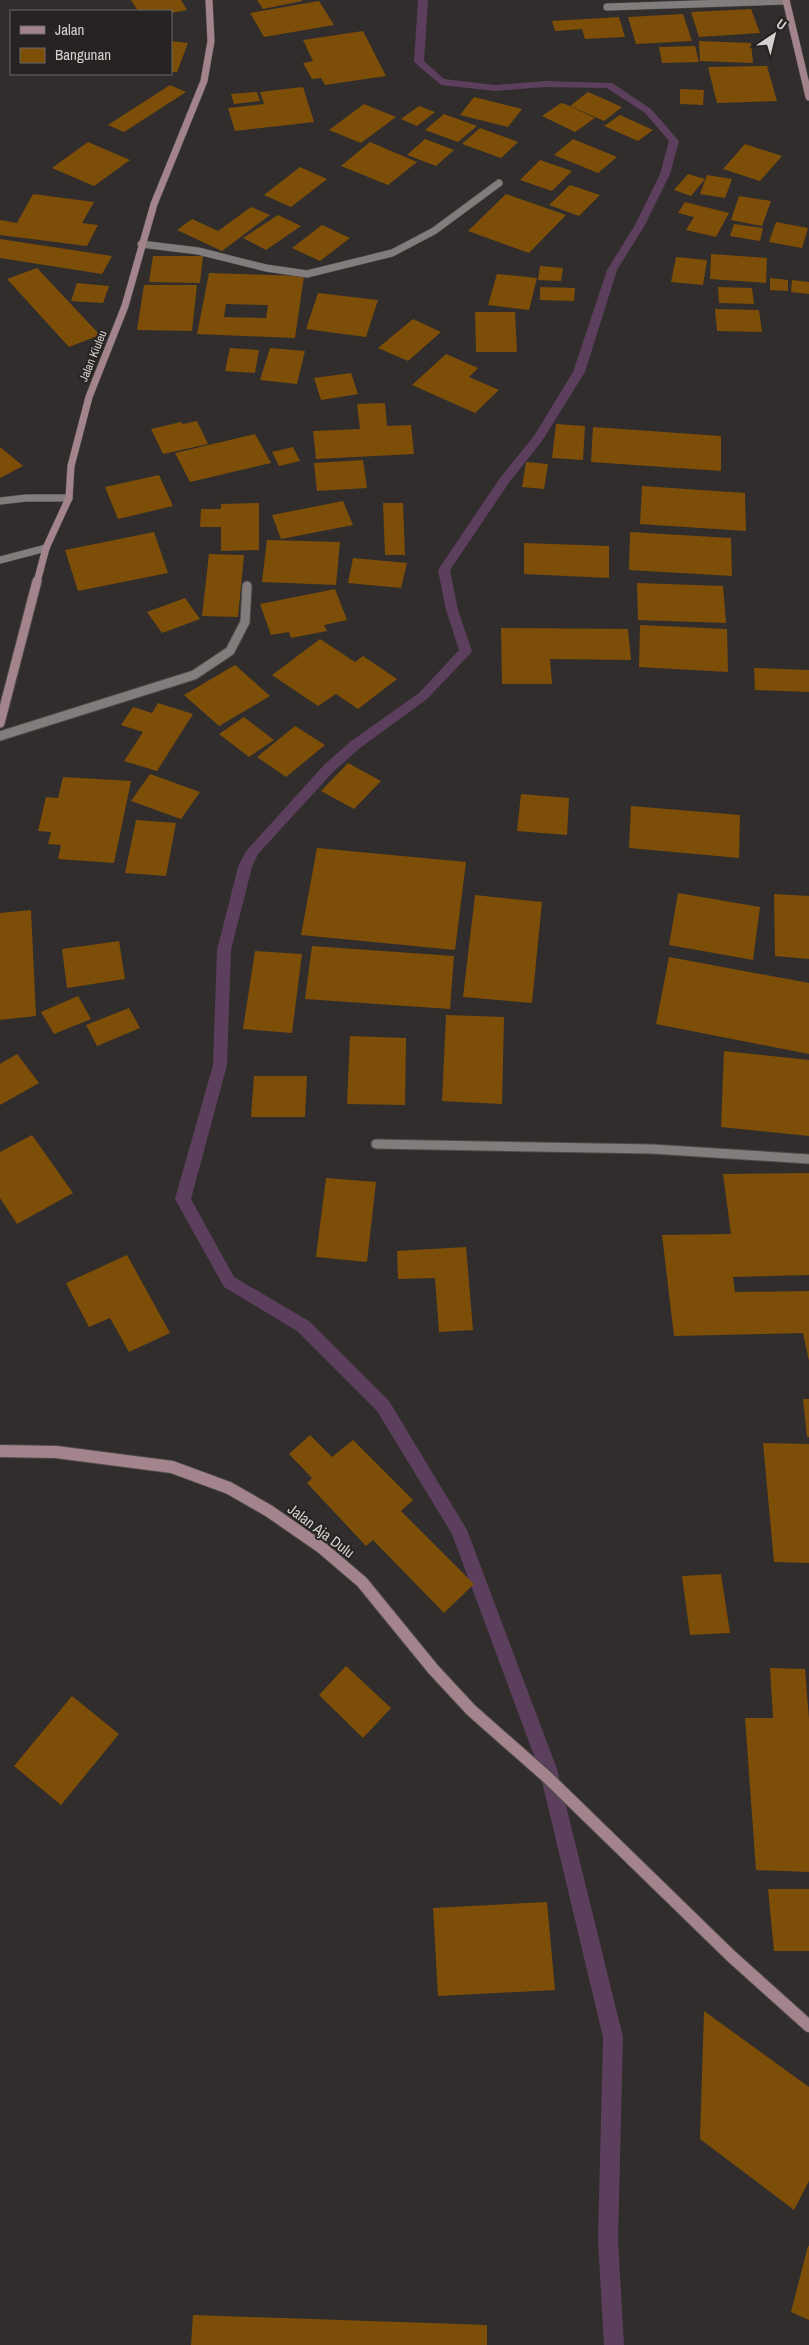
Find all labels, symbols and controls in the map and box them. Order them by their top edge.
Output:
legend [10,10,172,75]
north arrow [749,10,799,60]
text: U [773,15,790,34]
text: Jalan [55,19,84,40]
text: Bangunan [55,44,111,65]
street label: Jalan Kiuleu [75,328,111,384]
street label: Jalan Aja Dulu [284,1499,359,1563]

